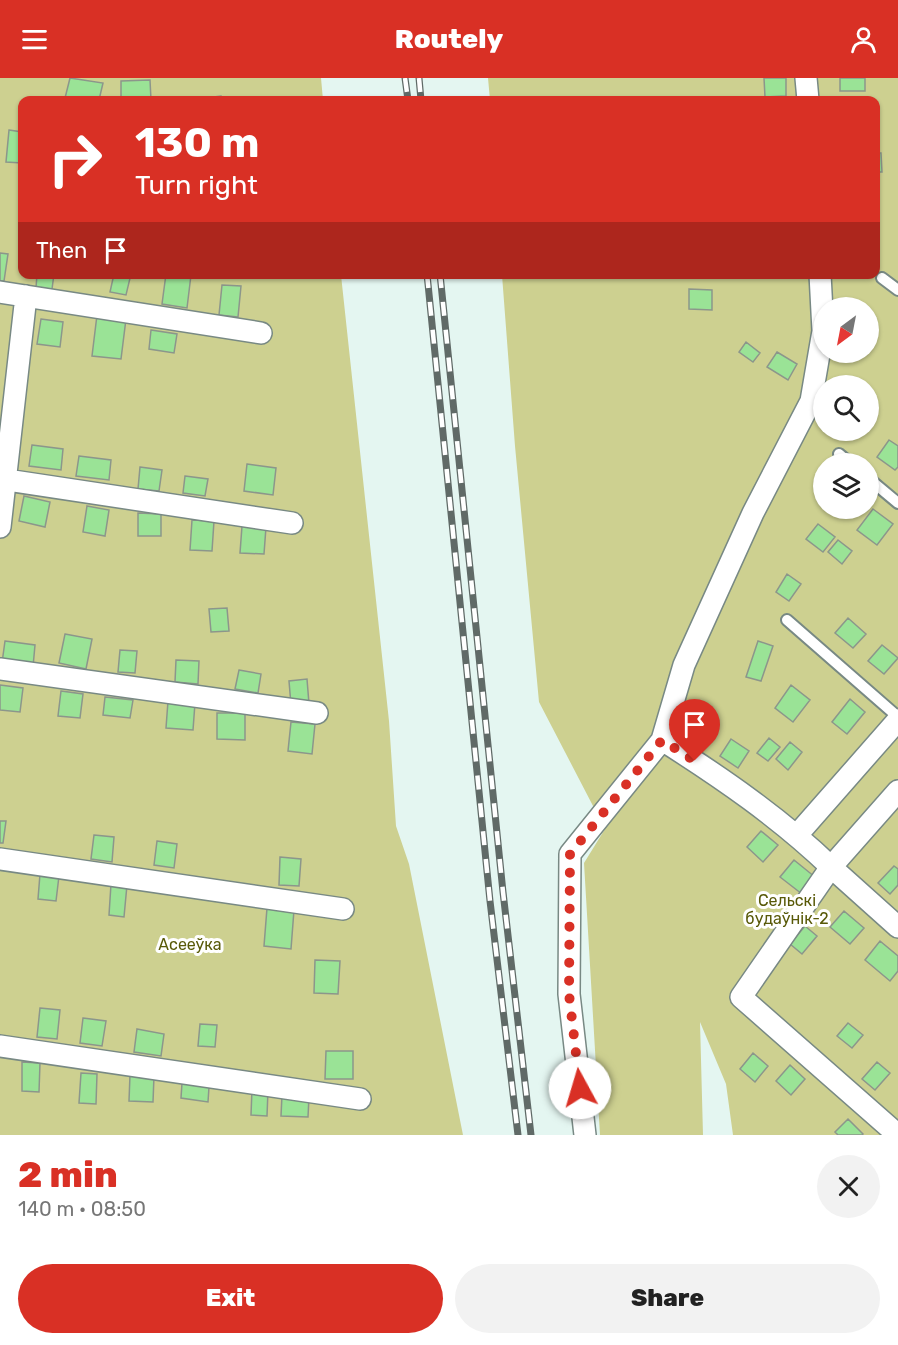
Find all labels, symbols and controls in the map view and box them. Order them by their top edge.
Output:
icon: menu [18,23,51,56]
text: Routely [395,23,503,55]
icon: person [847,23,880,56]
text: 130 m [135,118,260,168]
icon: right [36,120,114,198]
text: Turn right [135,169,258,201]
icon: arrive [99,234,132,267]
text: Then [36,237,87,264]
north arrow [813,297,879,363]
map controls [813,297,879,519]
button: search [813,375,879,441]
button: layers [813,453,879,519]
pin [669,699,720,761]
icon: arrive [678,708,711,741]
park label: Сельскі будаўнік-2 [745,891,829,928]
park label: Асееўка [158,935,222,954]
position arrow [548,1056,612,1120]
text: 2 min [18,1153,118,1196]
button: close [817,1155,880,1218]
text: 140 m · 08:50 [18,1197,146,1221]
button: Exit [18,1264,443,1333]
button: Share [455,1264,880,1333]

